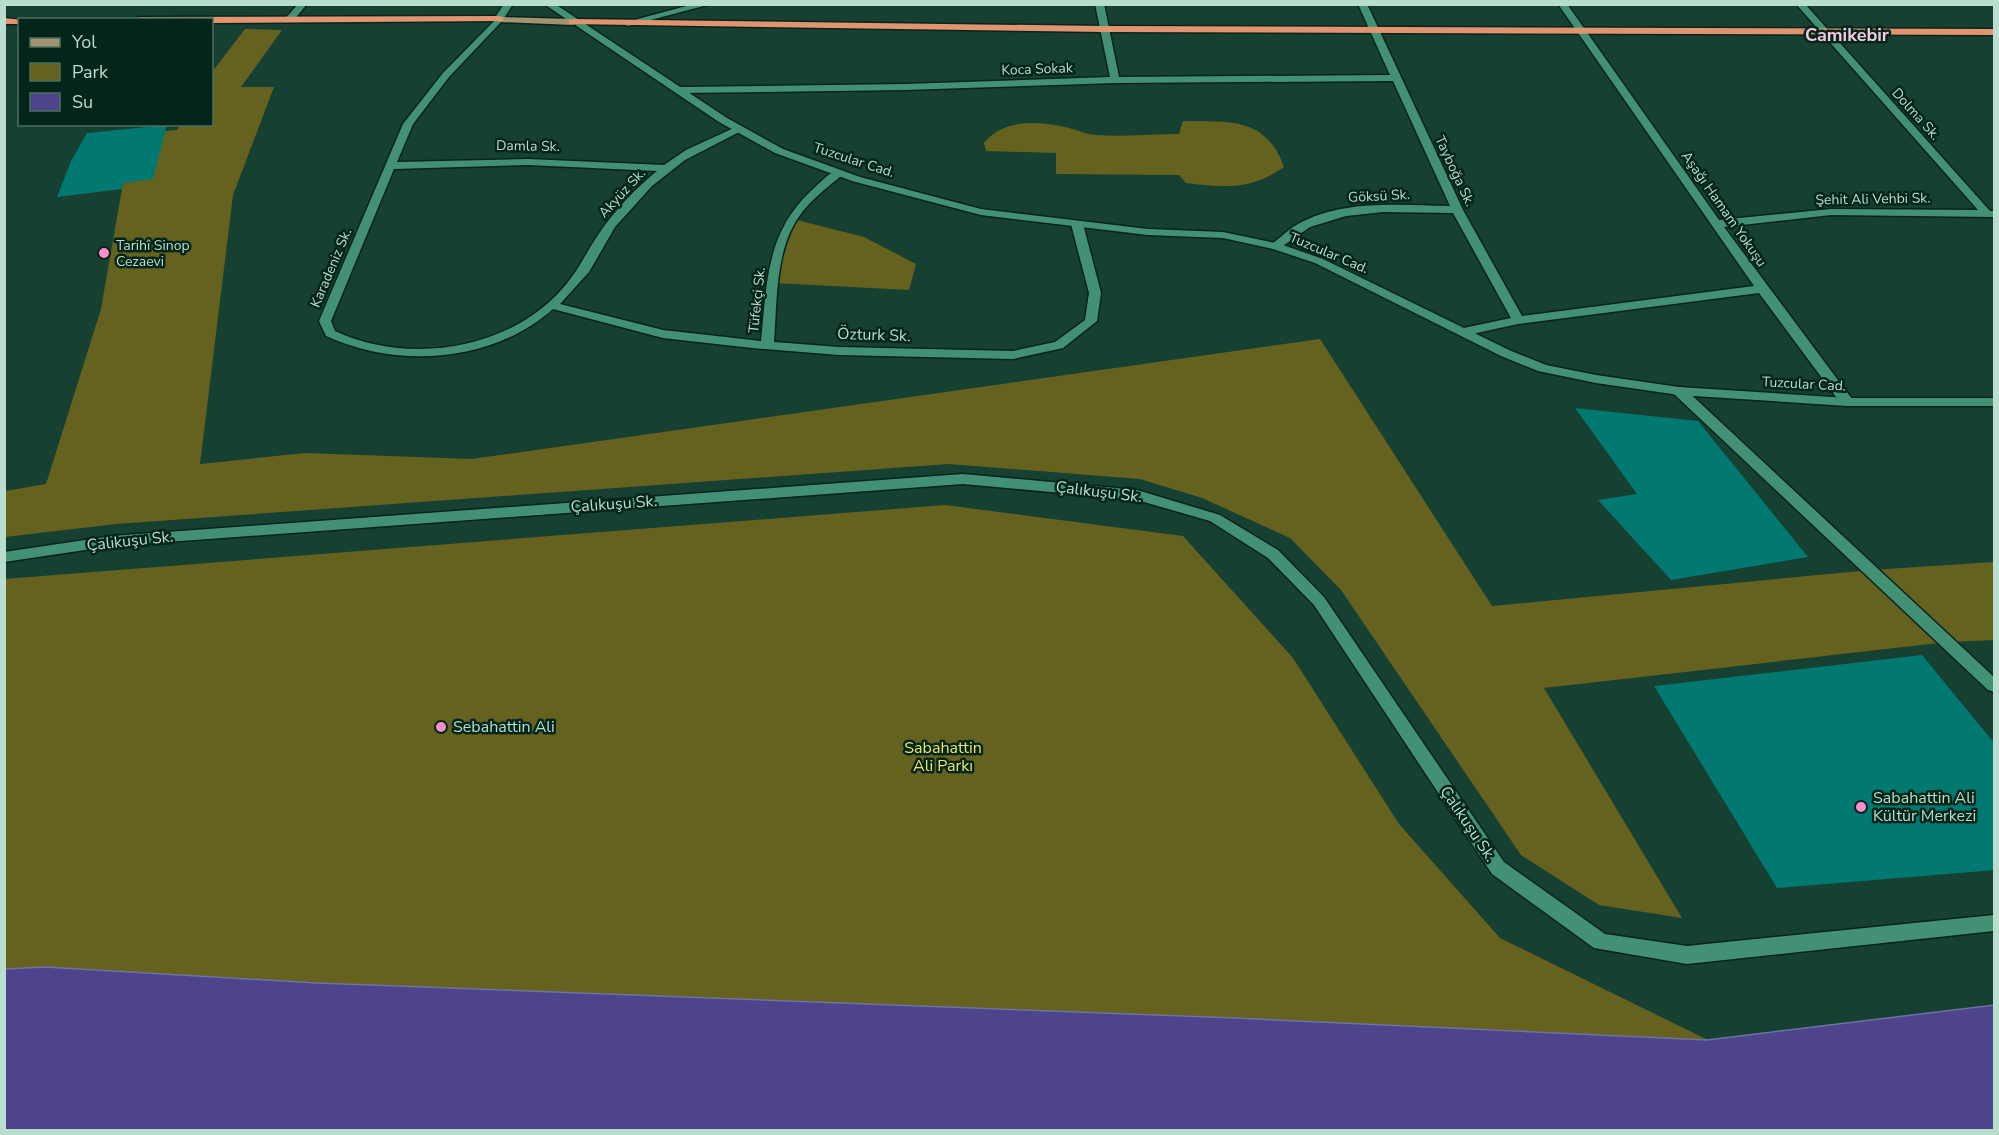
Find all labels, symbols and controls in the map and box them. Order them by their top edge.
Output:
legend [18,18,213,126]
district label: Camikebir [1805,23,1889,47]
text: Yol [71,30,97,54]
street label: Koca Sokak [1001,58,1074,80]
text: Park [72,60,109,84]
street label: Dolma Sk. [1887,84,1945,144]
text: Su [72,90,93,114]
street label: Tayboğa Sk. [1430,133,1480,209]
street label: Damla Sk. [496,136,560,156]
street label: Tuzcular Cad. [811,138,897,182]
street label: Aşağı Hamam Yokuşu [1677,147,1771,271]
street label: Akyüz Sk. [594,164,650,222]
street label: Göksü Sk. [1348,185,1410,207]
street label: Şehit Ali Vehbi Sk. [1815,188,1931,210]
street label: Karadeniz Sk. [306,225,356,311]
street label: Tuzcular Cad. [1287,228,1371,278]
place label: Tarihî Sinop Cezaevi [116,236,190,271]
marker: Tarihî Sinop Cezaevi [97,246,111,260]
street label: Tüfekçi Sk. [744,266,770,334]
street label: Özturk Sk. [837,323,911,347]
street label: Tuzcular Cad. [1762,372,1846,396]
street label: Çalıkuşu Sk. [1055,476,1143,508]
street label: Çalıkuşu Sk. [570,490,658,518]
street label: Çalıkuşu Sk. [86,526,174,556]
place label: Sebahattin Ali [453,716,555,738]
marker: Sebahattin Ali [434,720,448,734]
park label: Sabahattin Ali Parkı [904,737,982,777]
street label: Çalıkuşu Sk. [1435,782,1501,866]
place label: Sabahattin Ali Kültür Merkezi [1873,787,1976,827]
marker: Sabahattin Ali Kültür Merkezi [1854,800,1868,814]

